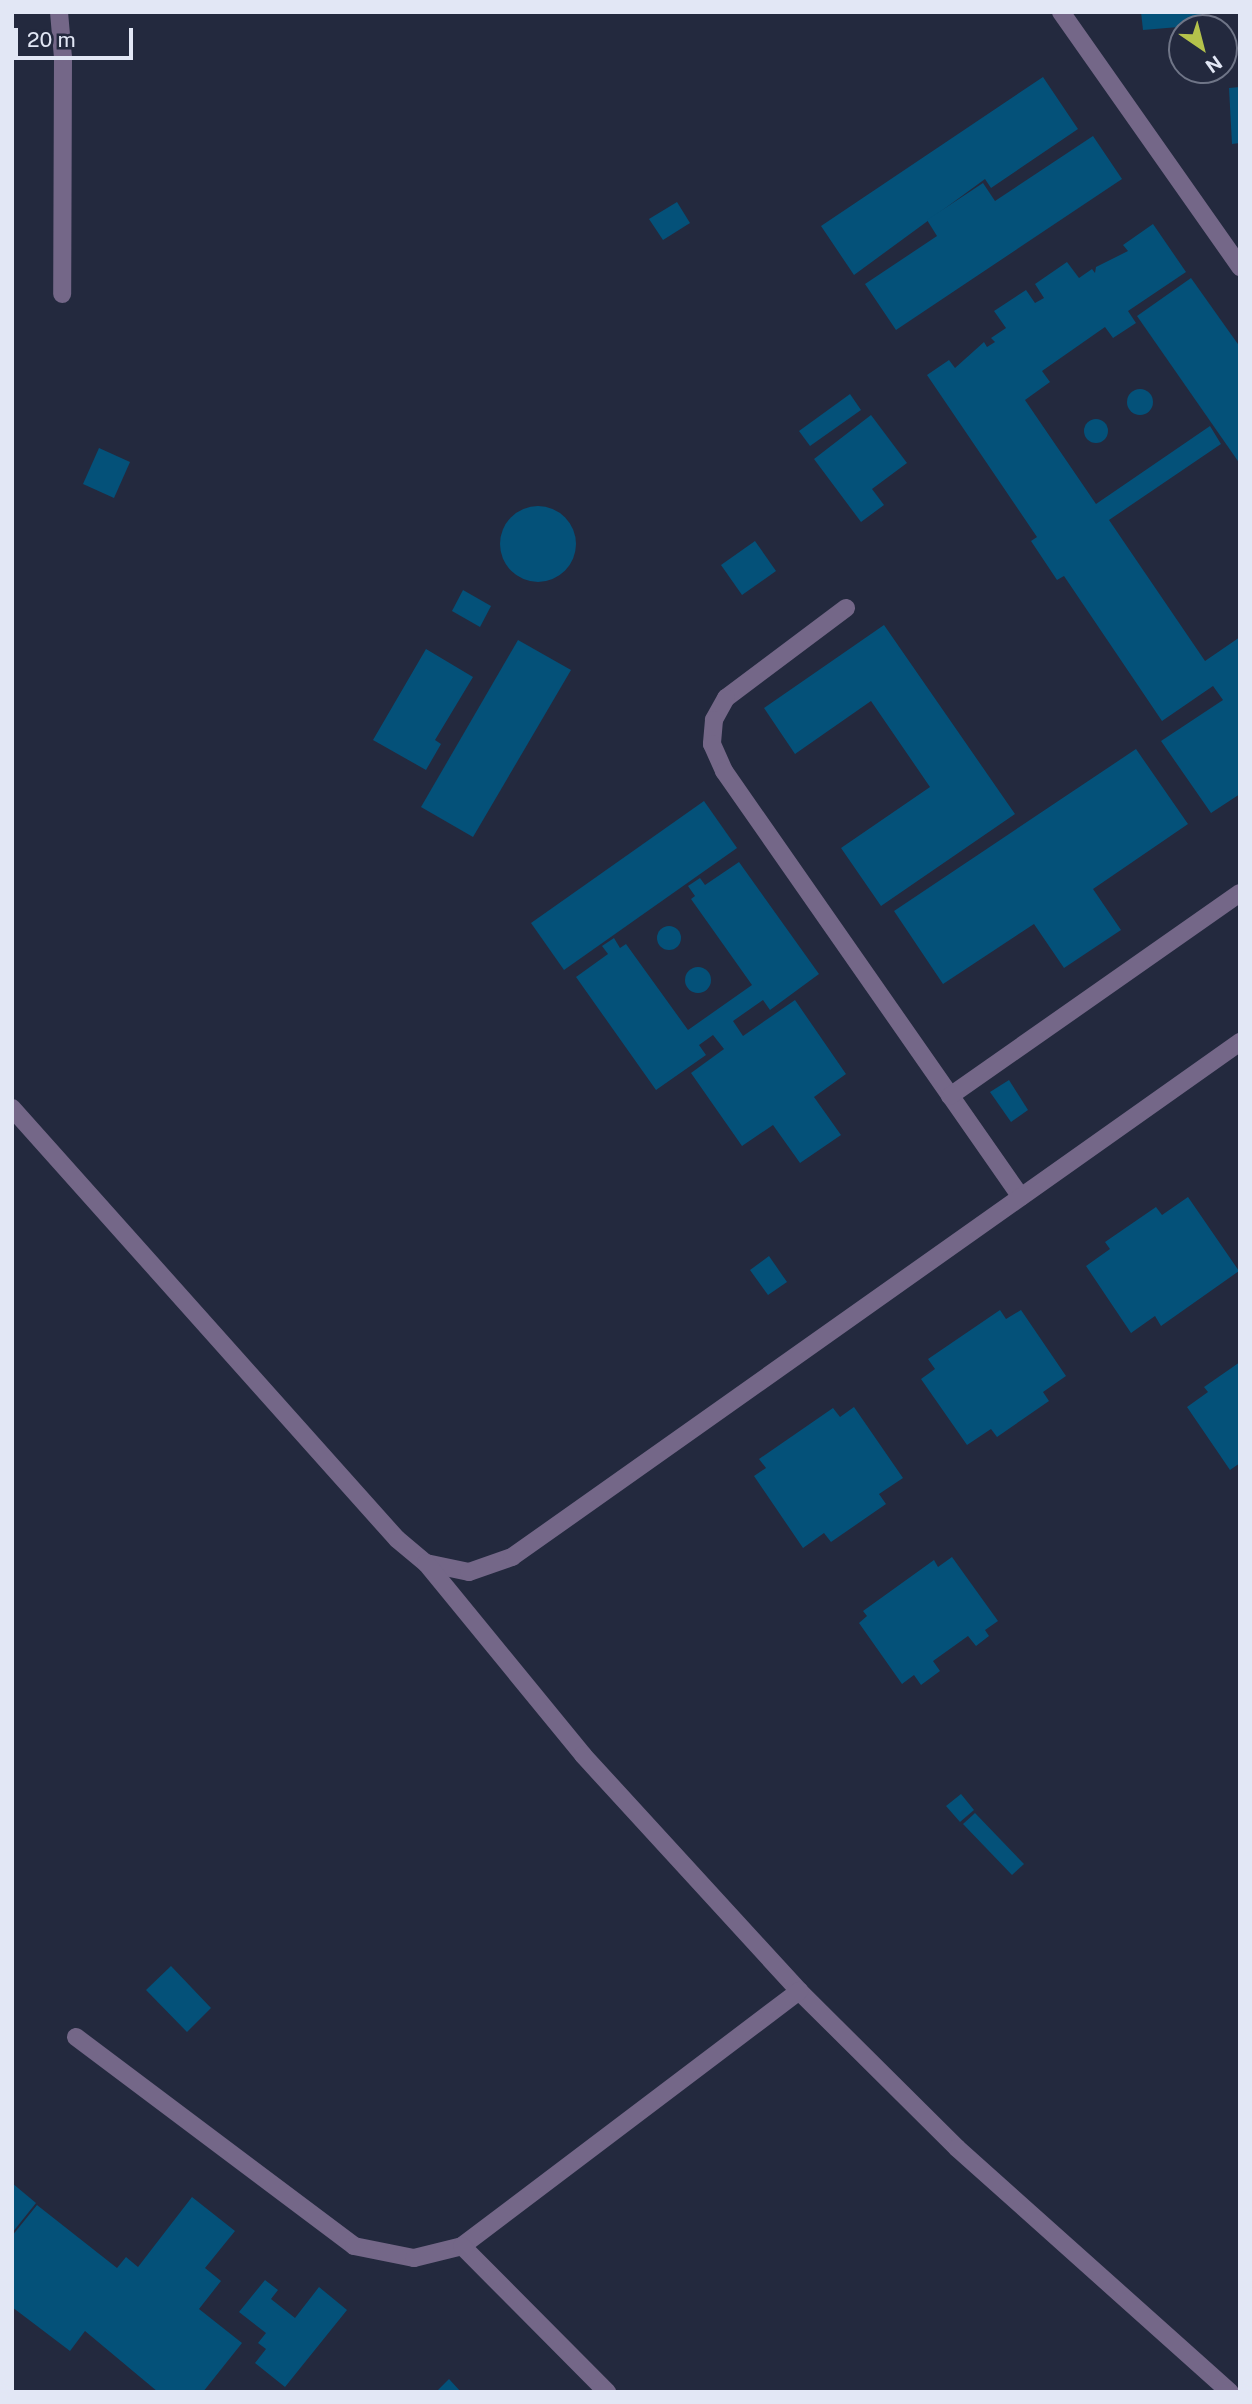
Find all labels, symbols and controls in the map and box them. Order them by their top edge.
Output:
scale bar [18,14,136,58]
north arrow [1168,14,1238,84]
text: 20 m [27,27,76,52]
text: N [1202,51,1226,78]

